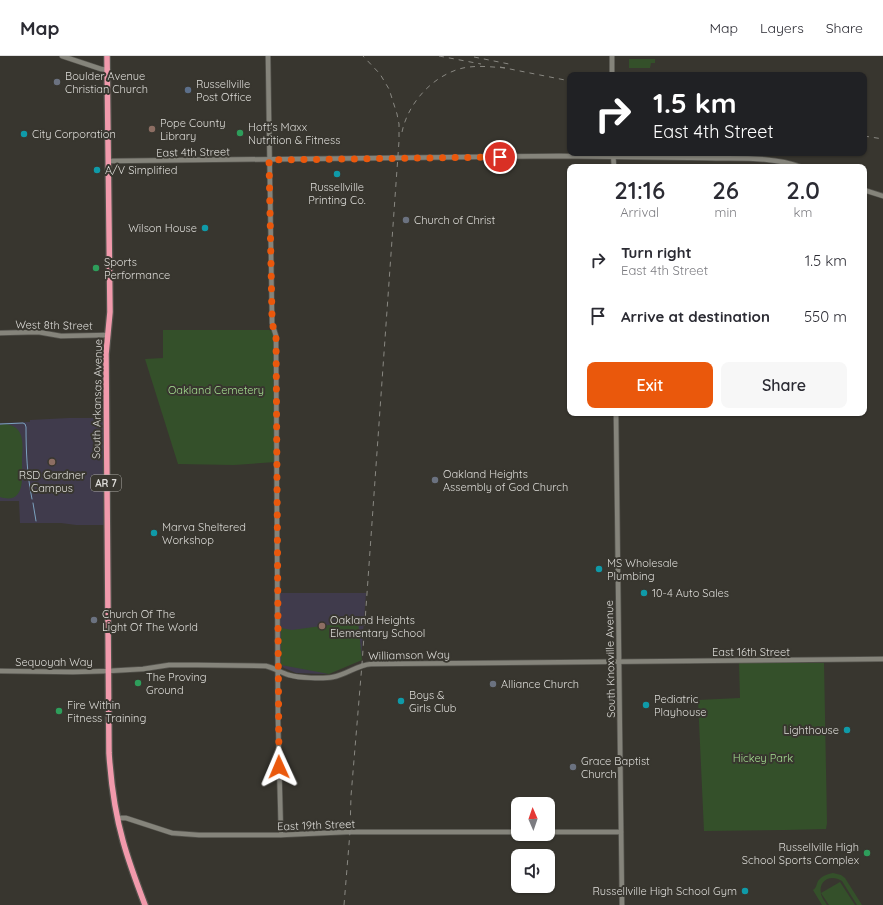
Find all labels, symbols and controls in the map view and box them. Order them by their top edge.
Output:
text: Map [20,16,59,40]
text: Map [709,19,738,37]
text: Layers [760,19,804,37]
text: Share [826,19,863,37]
place label: Boulder Avenue Christian Church [65,69,148,96]
marker: Boulder Avenue Christian Church [52,77,62,87]
place label: Russellville Post Office [196,77,252,104]
marker: Russellville Post Office [183,85,193,95]
text: 1.5 km [653,85,737,120]
icon: right [587,88,639,140]
place label: Pope County Library [160,116,225,143]
place label: Hoft's Maxx Nutrition & Fitness [248,120,340,147]
text: East 4th Street [653,120,774,143]
marker: Pope County Library [147,124,157,134]
place label: City Corporation [32,127,116,141]
marker: Hoft's Maxx Nutrition & Fitness [235,128,245,138]
marker: City Corporation [19,129,29,139]
pin [483,140,517,174]
street label: East 4th Street [156,144,230,160]
icon: arrive [489,146,511,168]
place label: A/V Simplified [105,163,177,177]
marker: A/V Simplified [92,165,102,175]
marker: Russellville Printing Co. [332,169,342,179]
text: 21:16 [614,175,665,205]
text: 26 [712,175,739,205]
text: 2.0 [786,175,820,205]
place label: Russellville Printing Co. [308,180,366,207]
text: Arrival [620,204,659,220]
text: min [715,204,737,220]
text: km [794,204,812,220]
place label: Church of Christ [414,213,495,227]
marker: Church of Christ [401,215,411,225]
place label: Wilson House [128,221,197,235]
marker: Wilson House [200,223,210,233]
text: Turn right [621,243,692,262]
icon: right [587,249,609,271]
text: 1.5 km [805,251,847,270]
place label: Sports Performance [104,255,170,282]
text: East 4th Street [621,262,708,278]
marker: Sports Performance [91,263,101,273]
icon: arrive [587,305,609,327]
text: Arrive at destination [621,307,770,326]
text: 550 m [804,307,847,326]
street label: West 8th Street [15,317,93,333]
street label: South Arkansas Avenue [89,339,105,459]
button: Exit [587,362,713,408]
button: Share [721,362,847,408]
park label: Oakland Cemetery [168,383,264,397]
marker: RSD Gardner Campus [47,457,57,467]
place label: Oakland Heights Assembly of God Church [443,467,568,494]
place label: RSD Gardner Campus [19,468,86,495]
road number: AR 7 [91,475,121,491]
marker: Oakland Heights Assembly of God Church [430,475,440,485]
place label: Marva Sheltered Workshop [162,520,246,547]
marker: Marva Sheltered Workshop [149,528,159,538]
place label: MS Wholesale Plumbing [607,556,678,583]
marker: MS Wholesale Plumbing [594,564,604,574]
place label: 10-4 Auto Sales [652,586,729,600]
marker: 10-4 Auto Sales [639,588,649,598]
street label: South Knoxville Avenue [602,600,618,718]
place label: Church Of The Light Of The World [102,607,198,634]
place label: Oakland Heights Elementary School [330,613,425,640]
marker: Church Of The Light Of The World [89,615,99,625]
marker: Oakland Heights Elementary School [317,621,327,631]
street label: East 16th Street [712,645,790,659]
street label: Williamson Way [368,647,450,663]
street label: Sequoyah Way [15,655,93,669]
place label: The Proving Ground [146,670,207,697]
place label: Alliance Church [501,677,579,691]
marker: The Proving Ground [133,678,143,688]
marker: Alliance Church [488,679,498,689]
place label: Boys & Girls Club [409,688,457,715]
place label: Pediatric Playhouse [654,692,707,719]
marker: Boys & Girls Club [396,696,406,706]
place label: Fire Within Fitness Training [67,698,146,725]
marker: Pediatric Playhouse [641,700,651,710]
marker: Fire Within Fitness Training [54,706,64,716]
place label: Lighthouse [783,723,839,737]
marker: Lighthouse [842,725,852,735]
position arrow [258,746,300,788]
park label: Hickey Park [733,751,793,765]
place label: Grace Baptist Church [581,754,650,781]
marker: Grace Baptist Church [568,762,578,772]
north arrow [511,797,555,841]
map controls [511,797,555,893]
street label: East 19th Street [277,817,356,833]
place label: Russellville High School Sports Complex [742,840,859,867]
marker: Russellville High School Sports Complex [862,848,872,858]
button: sound [511,849,555,893]
place label: Russellville High School Gym [593,884,737,898]
marker: Russellville High School Gym [740,886,750,896]

